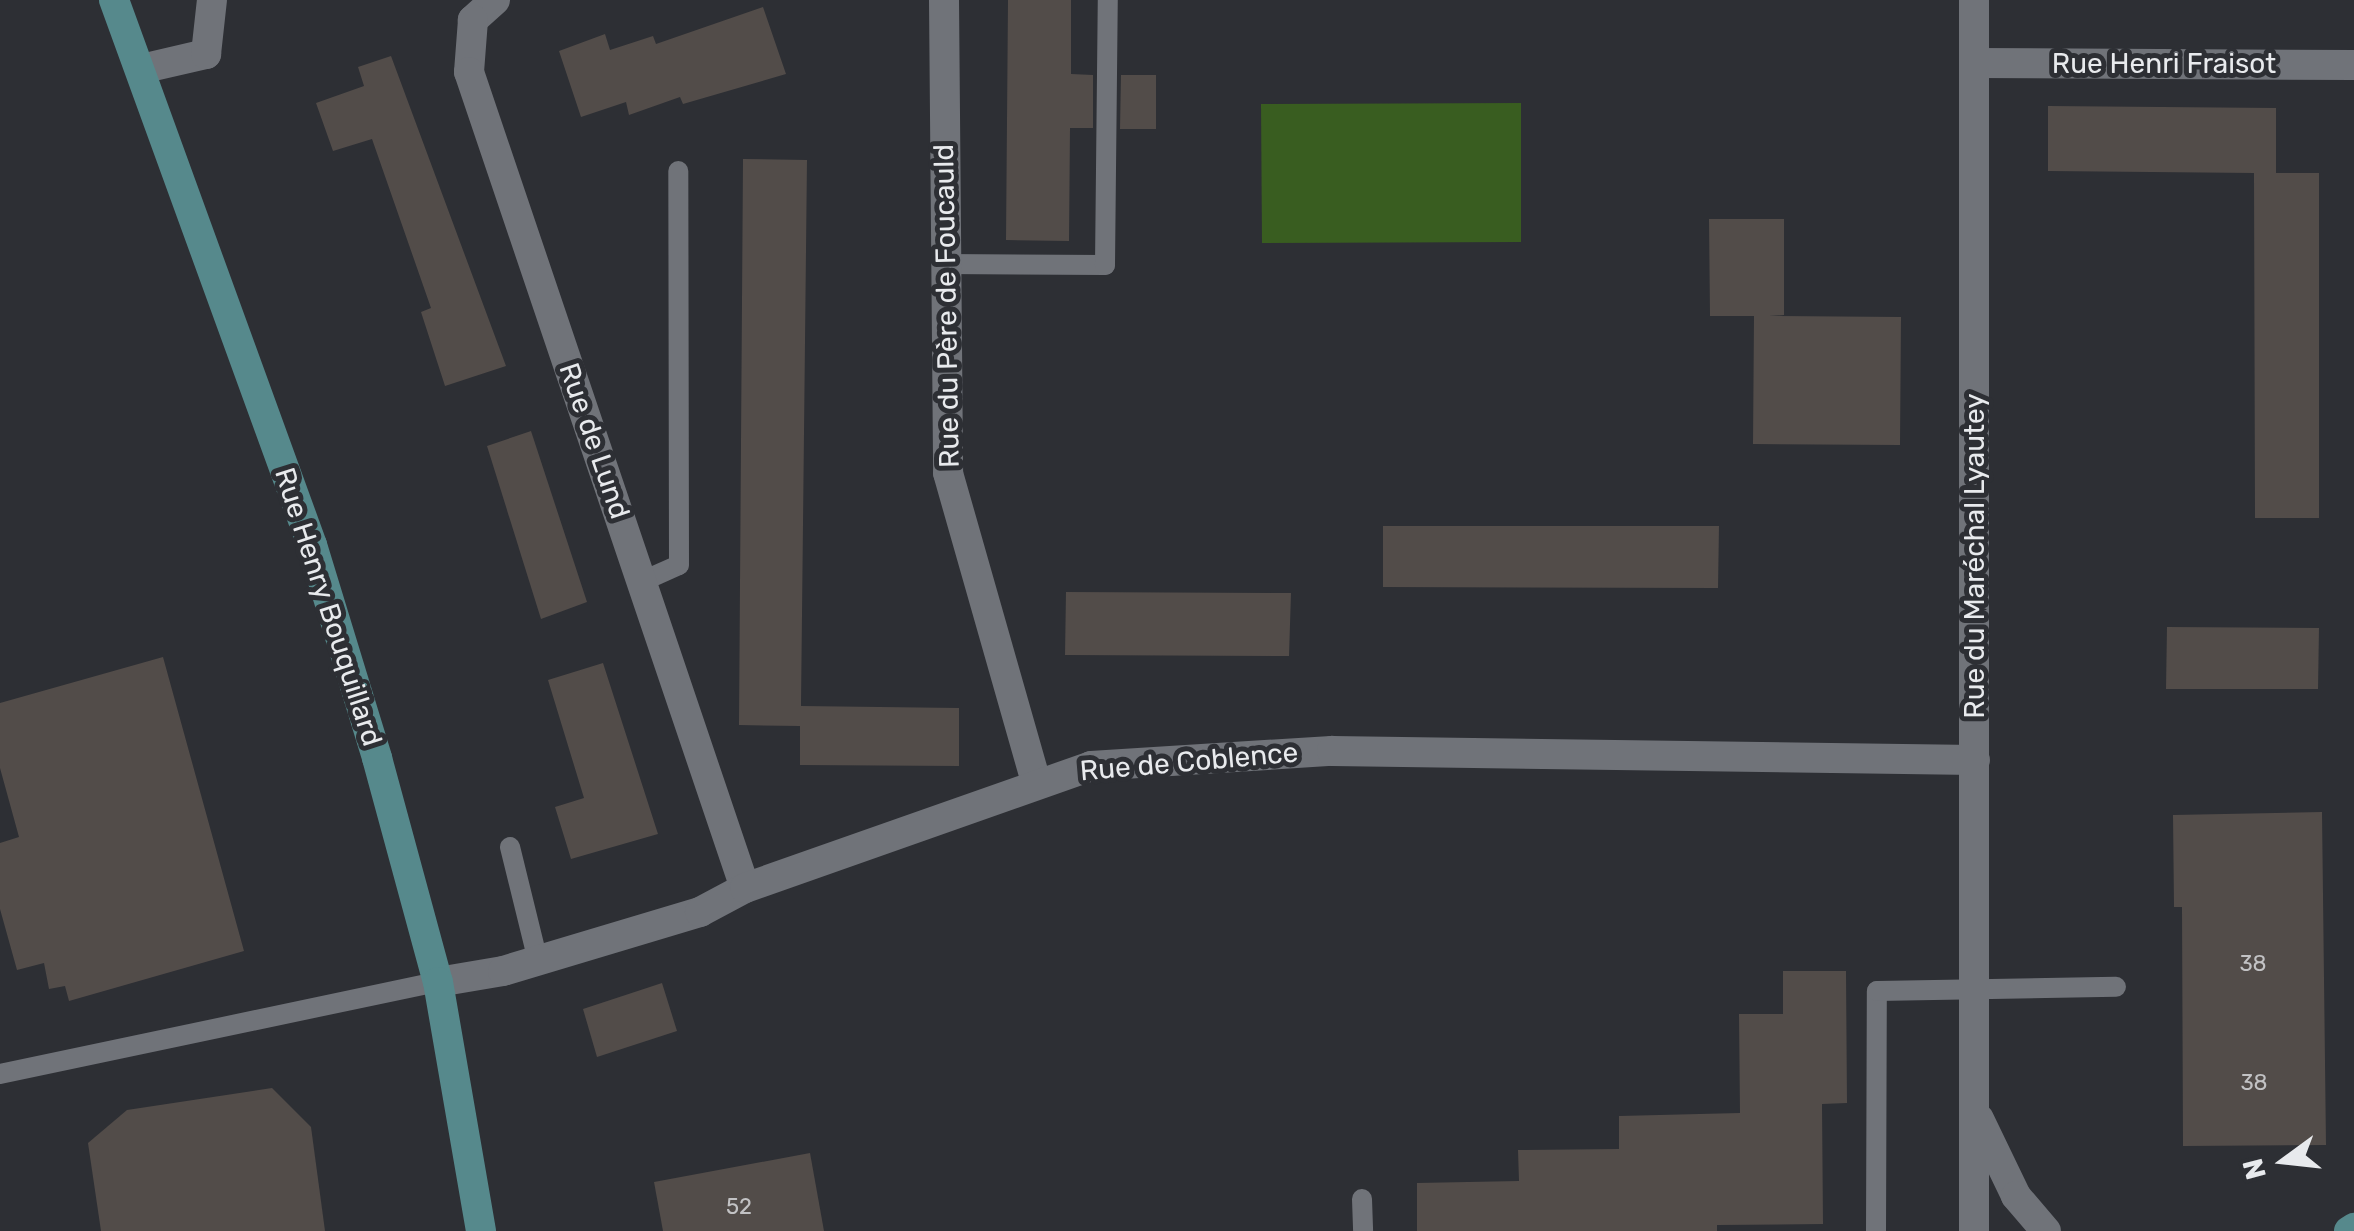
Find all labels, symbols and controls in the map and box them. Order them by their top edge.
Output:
street label: Rue Henri Fraisot [2052,47,2276,81]
street label: Rue du Père de Foucauld [927,144,967,468]
street label: Rue de Lund [552,359,636,523]
street label: Rue du Maréchal Lyautey [1958,393,1992,719]
street label: Rue Henry Bouquillard [267,463,389,751]
street label: Rue de Coblence [1079,736,1299,788]
house number: 38 [2239,951,2267,977]
house number: 38 [2240,1070,2268,1096]
north arrow [2234,1111,2334,1211]
text: N [2236,1155,2273,1183]
house number: 52 [726,1194,752,1220]

